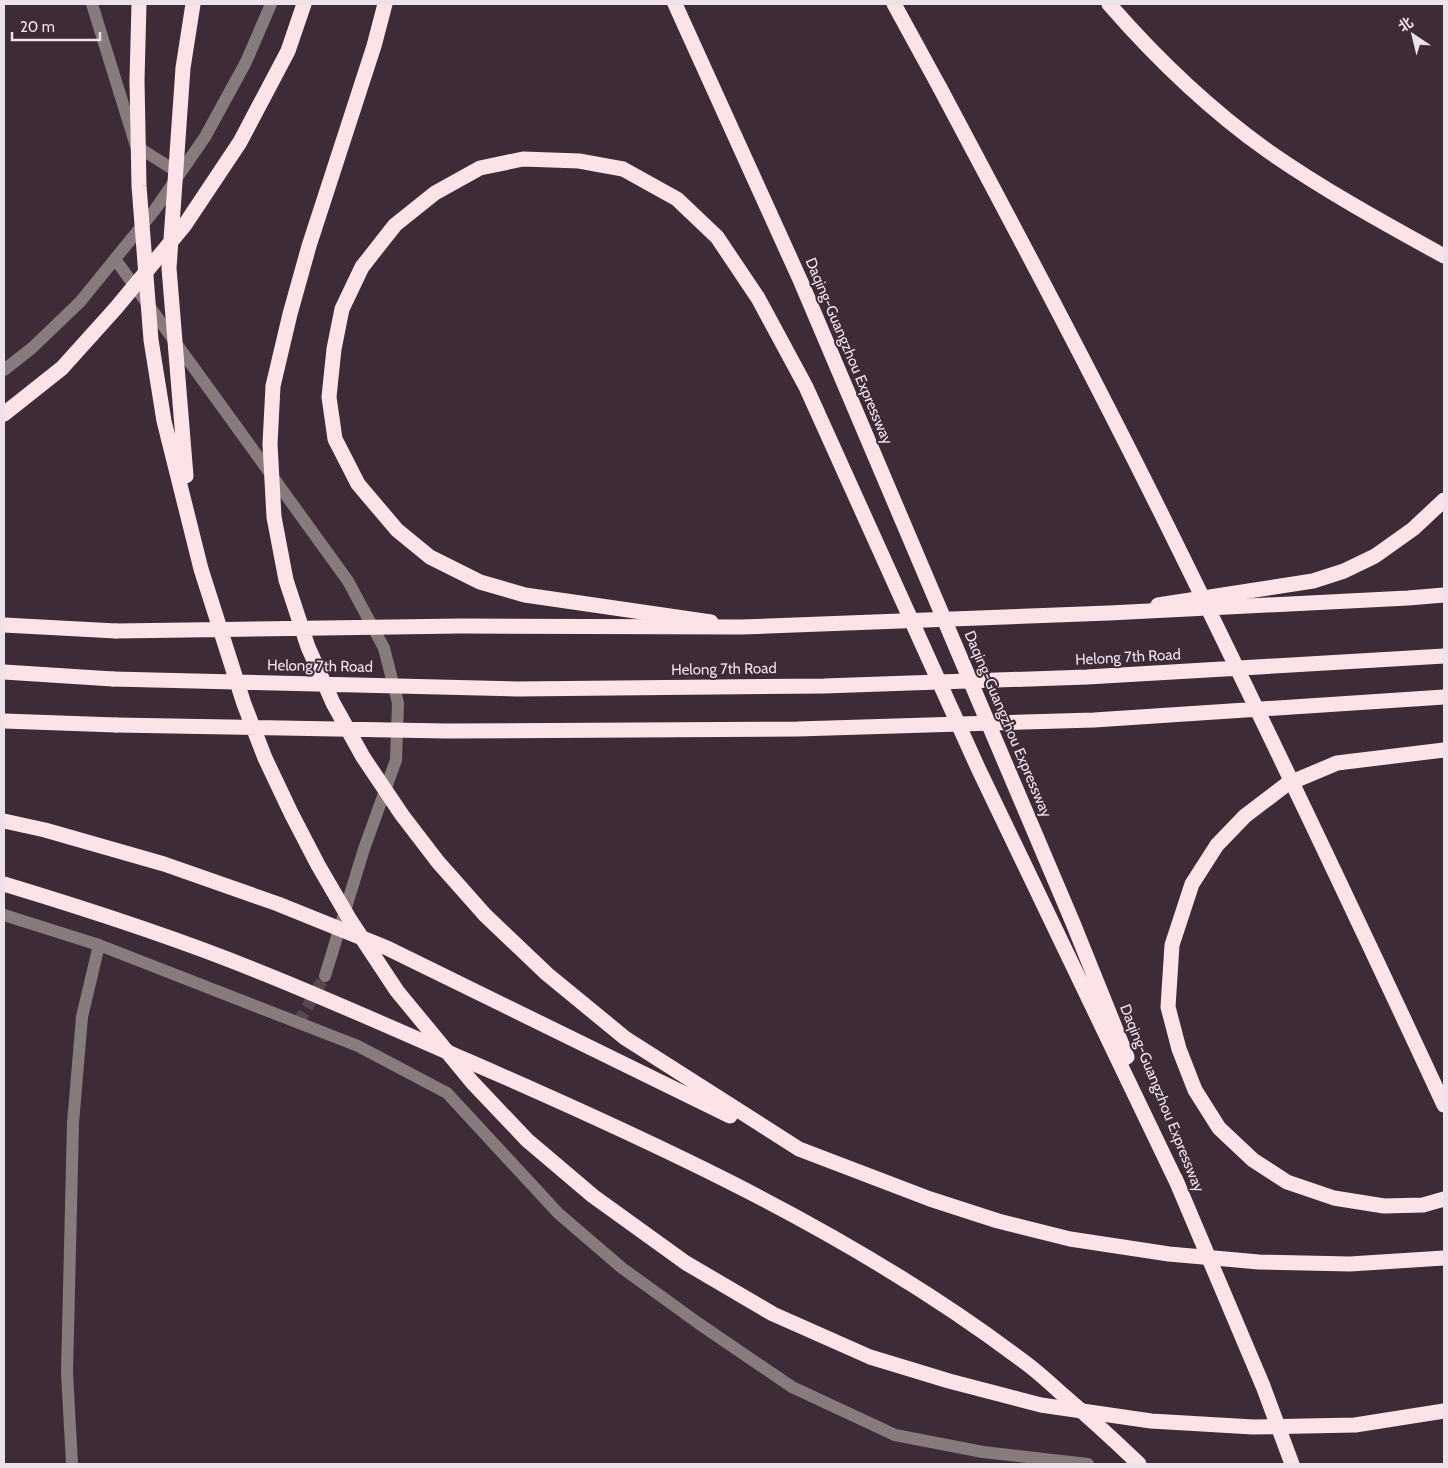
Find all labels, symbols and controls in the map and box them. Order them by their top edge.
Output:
scale bar [12,10,100,42]
north arrow [1388,10,1438,60]
text: 北 [1395,13,1416,36]
text: 20 m [20,18,55,36]
street label: Daqing-Guangzhou Expressway [801,255,897,447]
street label: Daqing-Guangzhou Expressway [960,628,1056,820]
street label: Helong 7th Road [1075,645,1181,669]
street label: Helong 7th Road [267,656,373,676]
street label: Helong 7th Road [671,659,777,679]
street label: Daqing-Guangzhou Expressway [1116,1001,1208,1195]

